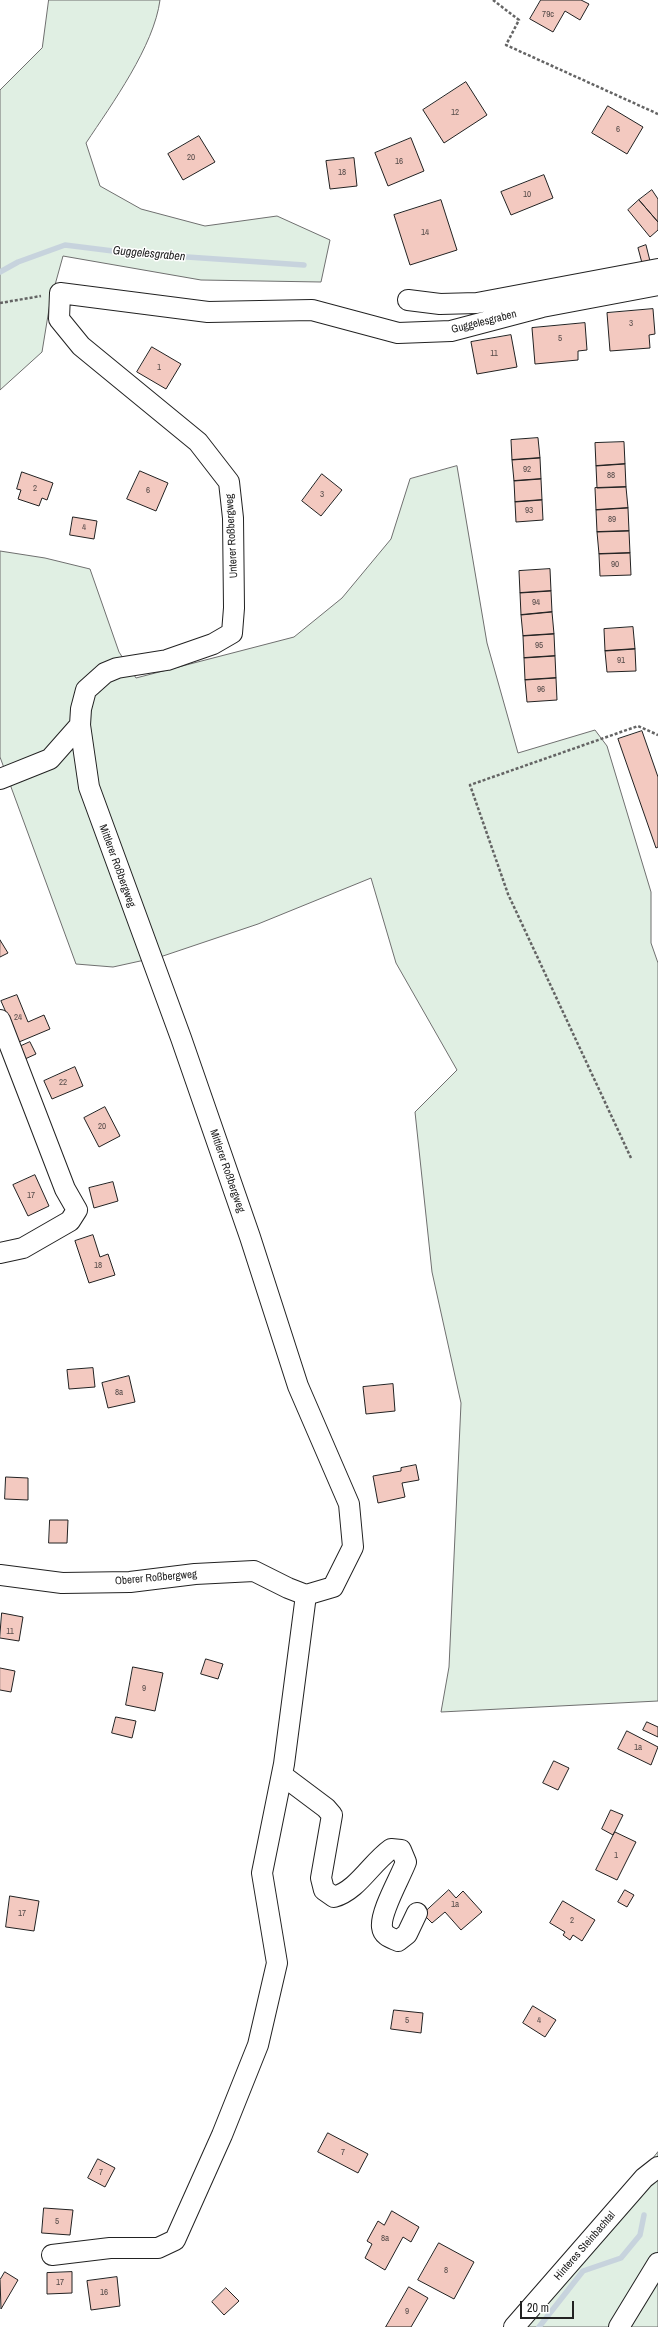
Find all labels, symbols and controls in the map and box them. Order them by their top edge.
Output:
house number: 79c [542,10,554,20]
house number: 12 [451,108,459,118]
house number: 6 [616,125,620,135]
house number: 20 [187,153,195,163]
house number: 16 [395,157,403,167]
house number: 18 [338,168,346,178]
house number: 10 [523,190,531,200]
house number: 14 [421,228,429,238]
water label: Guggelesgraben [112,244,186,264]
street label: Guggelesgraben [450,308,518,336]
house number: 3 [629,319,633,329]
house number: 5 [558,334,562,344]
house number: 11 [490,349,498,359]
house number: 1 [157,363,161,373]
house number: 92 [523,465,531,475]
house number: 88 [607,471,615,481]
house number: 2 [33,484,37,494]
house number: 6 [146,486,150,496]
house number: 3 [320,490,324,500]
street label: Unterer Roßbergweg [223,494,241,578]
house number: 93 [525,506,533,516]
house number: 89 [608,515,616,525]
house number: 4 [82,523,86,533]
house number: 90 [611,560,619,570]
house number: 94 [532,598,540,608]
house number: 95 [535,641,543,651]
house number: 91 [617,656,625,666]
house number: 96 [537,685,545,695]
street label: Mittlerer Roßbergweg [96,823,138,909]
house number: 24 [14,1013,22,1023]
house number: 22 [59,1078,67,1088]
house number: 20 [98,1122,106,1132]
street label: Mittlerer Roßbergweg [207,1128,247,1214]
house number: 17 [27,1191,35,1201]
house number: 18 [94,1261,102,1271]
house number: 8a [115,1388,123,1398]
street label: Oberer Roßbergweg [114,1568,198,1588]
house number: 11 [6,1627,14,1637]
house number: 9 [142,1684,146,1694]
house number: 1a [634,1743,642,1753]
house number: 1 [614,1851,618,1861]
house number: 1a [451,1900,459,1910]
house number: 17 [18,1909,26,1919]
house number: 2 [570,1916,574,1926]
house number: 5 [405,2016,409,2026]
house number: 4 [537,2016,541,2026]
house number: 7 [341,2148,345,2158]
house number: 7 [99,2168,103,2178]
street label: Hinteres Steinbachtal [552,2209,618,2283]
house number: 5 [55,2217,59,2227]
house number: 8a [381,2234,389,2244]
house number: 8 [444,2266,448,2276]
house number: 17 [56,2278,64,2288]
house number: 16 [100,2288,108,2298]
scale bar [522,2293,576,2319]
text: 20 m [527,2300,549,2316]
house number: 9 [405,2307,409,2317]

